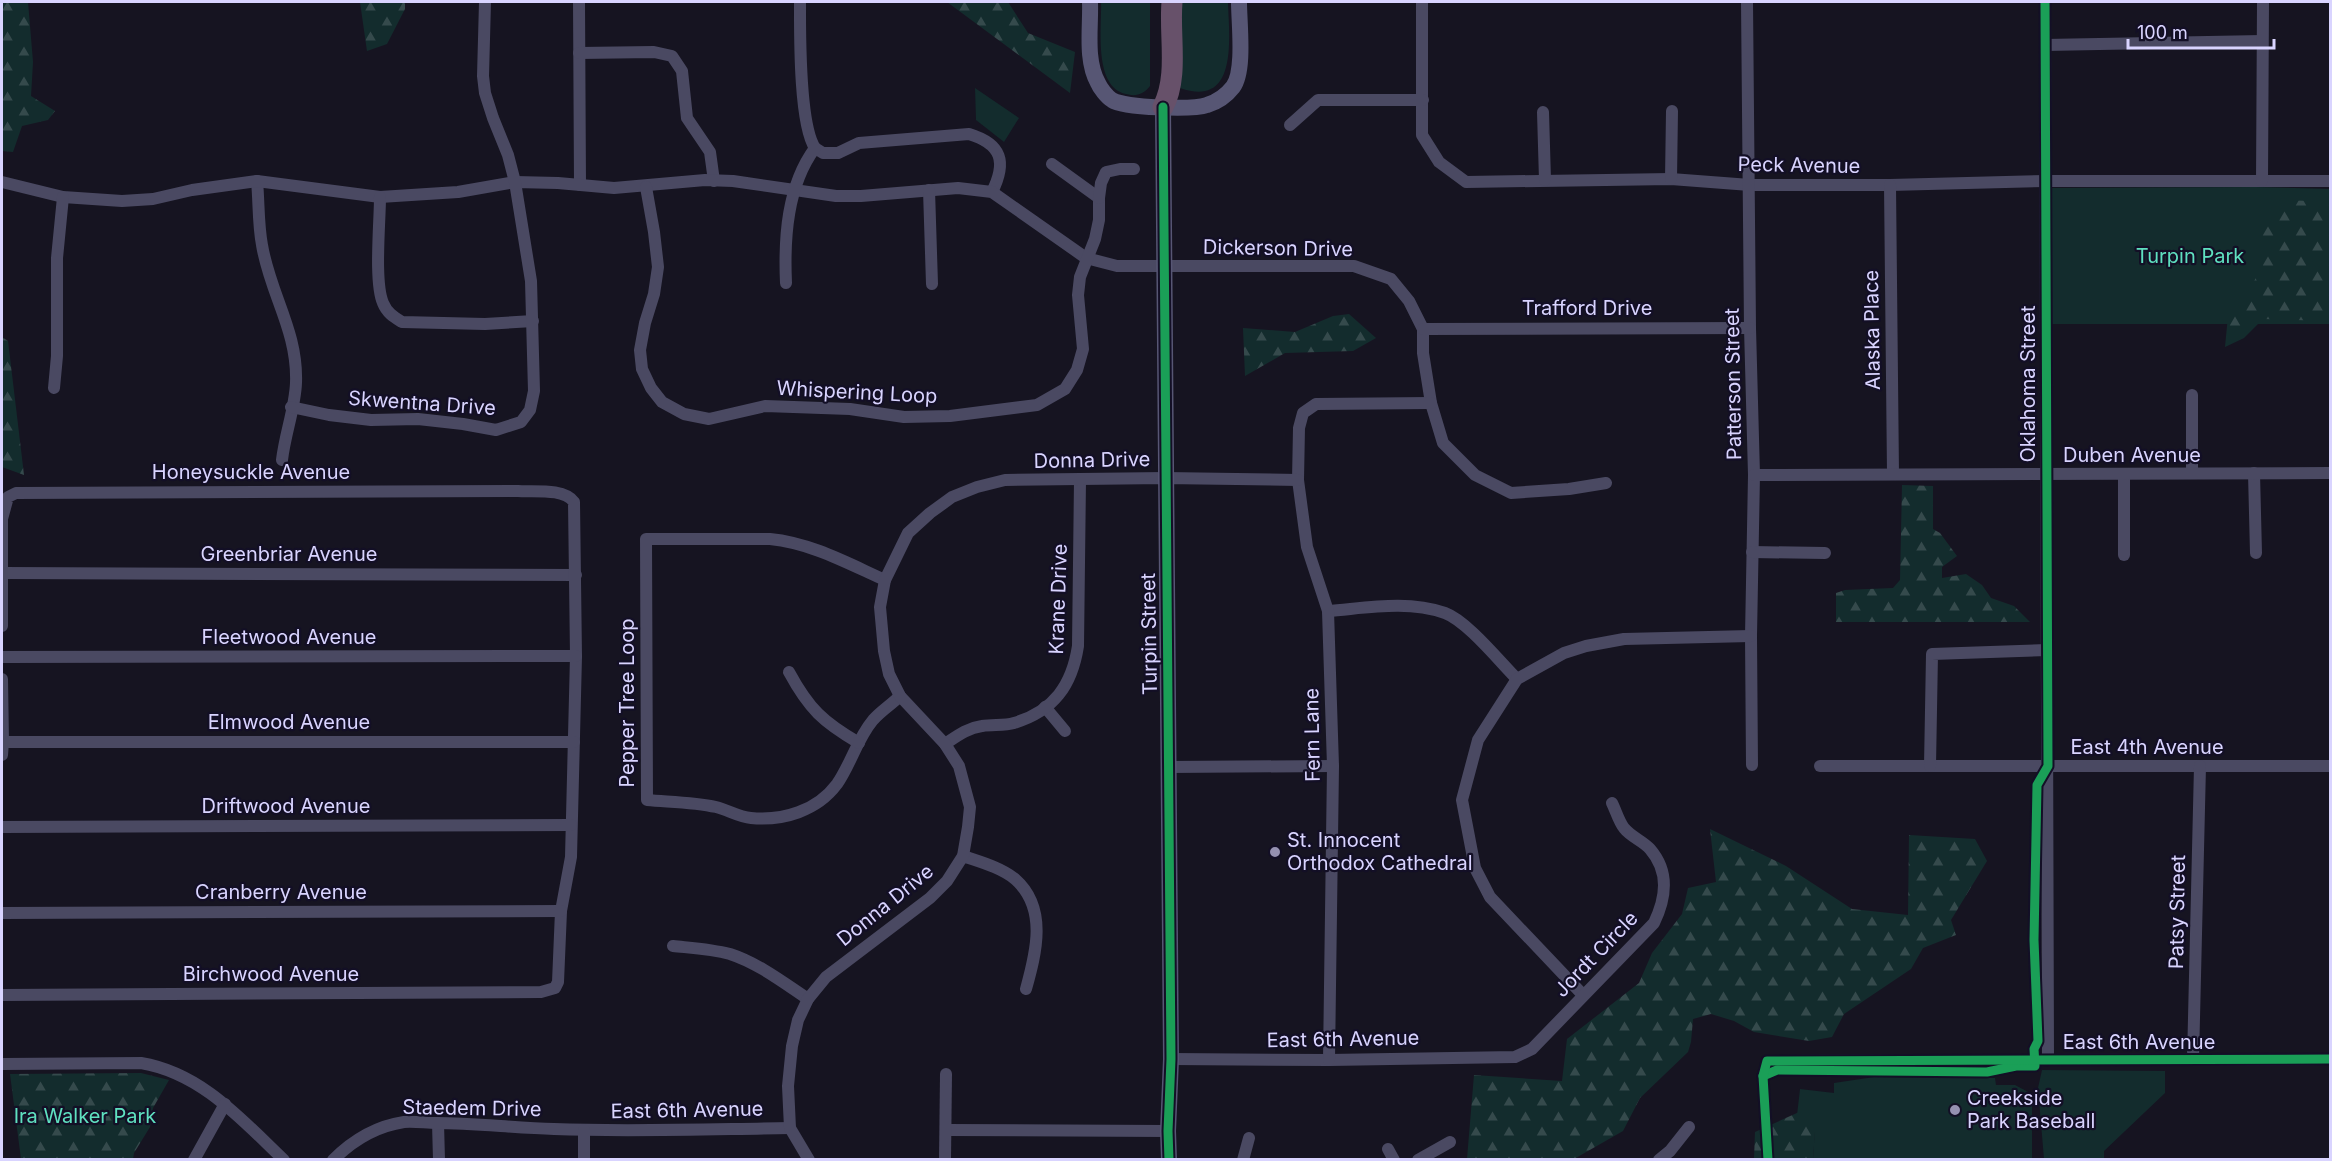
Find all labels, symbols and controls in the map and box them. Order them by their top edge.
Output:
scale bar [2128,12,2274,50]
text: 100 m [2137,22,2188,43]
street label: Peck Avenue [1737,152,1861,178]
street label: Dickerson Drive [1203,235,1353,261]
park label: Turpin Park [2136,244,2244,268]
street label: Alaska Place [1859,270,1885,390]
street label: Trafford Drive [1522,296,1652,320]
street label: Oklahoma Street [2016,305,2040,462]
street label: Patterson Street [1720,307,1746,460]
street label: Whispering Loop [776,376,938,408]
street label: Skwentna Drive [347,386,497,420]
street label: Duben Avenue [2063,443,2201,467]
street label: Donna Drive [1034,447,1150,473]
street label: Honeysuckle Avenue [152,460,350,484]
street label: Greenbriar Avenue [201,542,377,566]
street label: Krane Drive [1044,543,1072,655]
street label: Turpin Street [1136,572,1162,695]
street label: Pepper Tree Loop [615,618,639,788]
street label: Fleetwood Avenue [202,625,376,649]
street label: Fern Lane [1299,688,1325,782]
street label: Elmwood Avenue [208,710,370,734]
street label: East 4th Avenue [2070,735,2224,759]
street label: Driftwood Avenue [202,794,370,818]
place label: St. Innocent Orthodox Cathedral [1287,828,1473,875]
marker: St. Innocent Orthodox Cathedral [1268,845,1282,859]
street label: Patsy Street [2164,854,2190,969]
street label: Donna Drive [832,859,938,951]
street label: Cranberry Avenue [195,880,367,904]
street label: Jordt Circle [1549,906,1643,1002]
street label: Birchwood Avenue [183,962,359,986]
street label: East 6th Avenue [1266,1026,1420,1052]
street label: East 6th Avenue [2063,1030,2215,1054]
place label: Creekside Park Baseball [1967,1086,2095,1133]
street label: Staedem Drive [402,1095,542,1121]
street label: East 6th Avenue [610,1097,764,1123]
marker: Creekside Park Baseball [1948,1103,1962,1117]
park label: Ira Walker Park [14,1104,156,1128]

